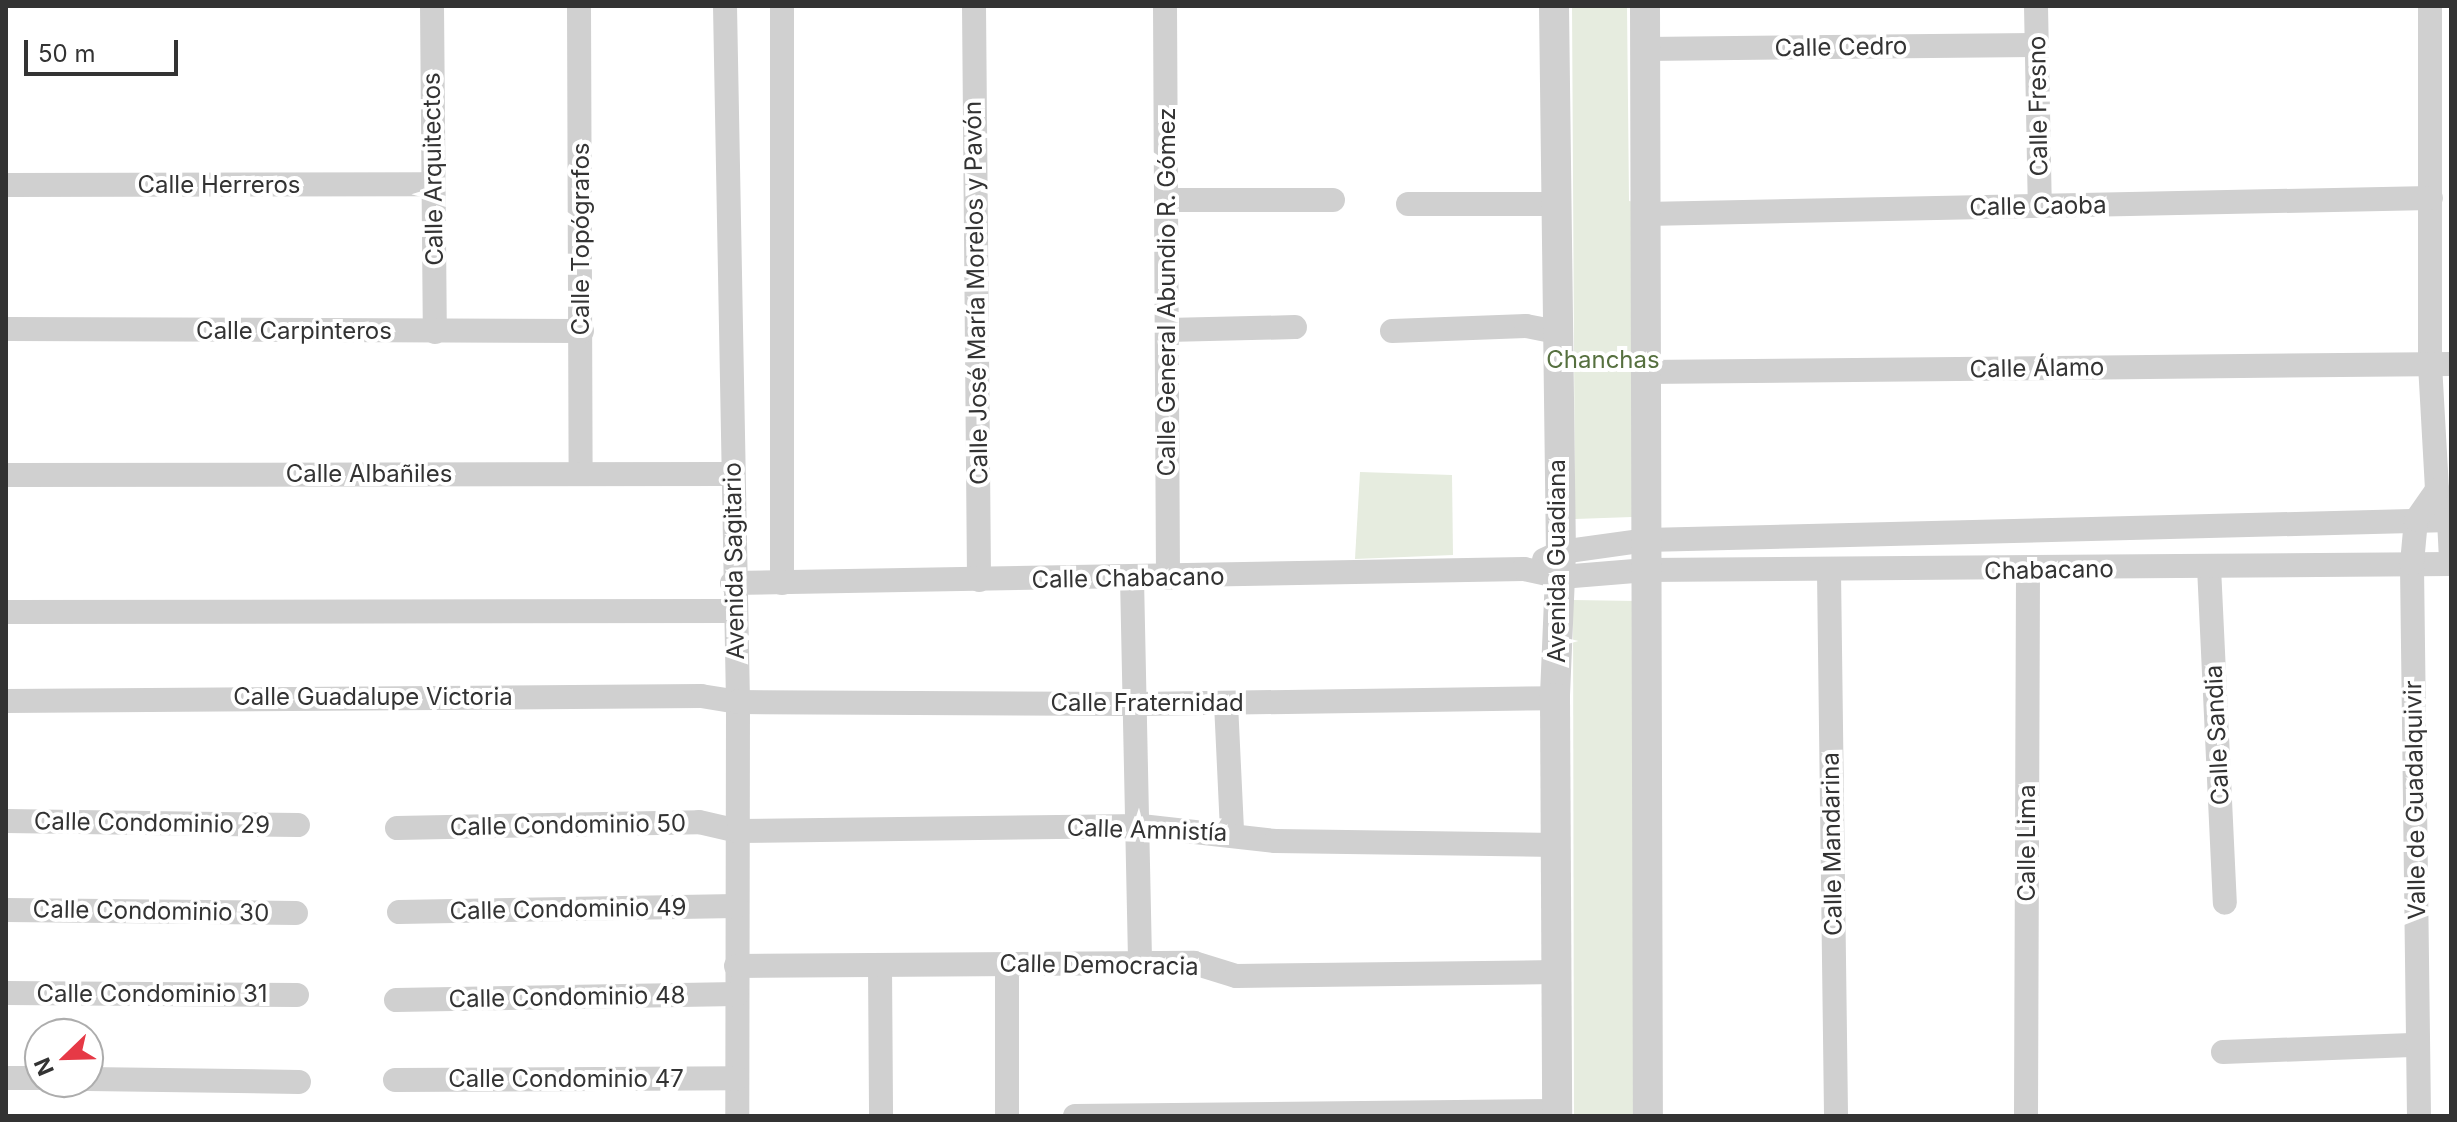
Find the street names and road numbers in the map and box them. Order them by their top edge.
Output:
street label: Calle Cedro [1774,31,1908,63]
street label: Calle Fresno [2022,35,2054,177]
street label: Calle Arquitectos [417,72,449,266]
street label: Calle José María Morelos y Pavón [958,101,994,485]
street label: Calle General Abundio R. Gómez [1153,107,1181,477]
street label: Calle Topógrafos [567,143,595,335]
street label: Calle Herreros [138,171,300,199]
street label: Calle Caoba [1969,190,2107,222]
street label: Calle Carpinteros [196,317,392,345]
street label: Calle Álamo [1969,352,2105,384]
street label: Avenida Guadiana [1543,459,1571,663]
street label: Calle Albañiles [286,460,452,488]
street label: Avenida Sagitario [718,462,750,660]
street label: Chabacano [1984,554,2114,586]
street label: Calle Chabacano [1031,562,1225,594]
street label: Calle Sandia [2199,664,2235,806]
street label: Valle de Guadalquivir [2399,680,2431,920]
street label: Calle Guadalupe Victoria [233,683,513,711]
street label: Calle Fraternidad [1050,689,1244,717]
street label: Calle Mandarina [1816,752,1848,936]
street label: Calle Lima [2013,784,2041,902]
street label: Calle Condominio 29 [34,807,270,839]
street label: Calle Condominio 50 [450,809,686,841]
street label: Calle Amnistía [1066,813,1228,847]
street label: Calle Condominio 49 [449,893,687,925]
street label: Calle Condominio 30 [33,895,269,927]
street label: Calle Democracia [999,949,1199,981]
street label: Calle Condominio 31 [36,980,268,1008]
street label: Calle Condominio 48 [448,981,686,1013]
street label: Calle Condominio 47 [448,1065,684,1093]

